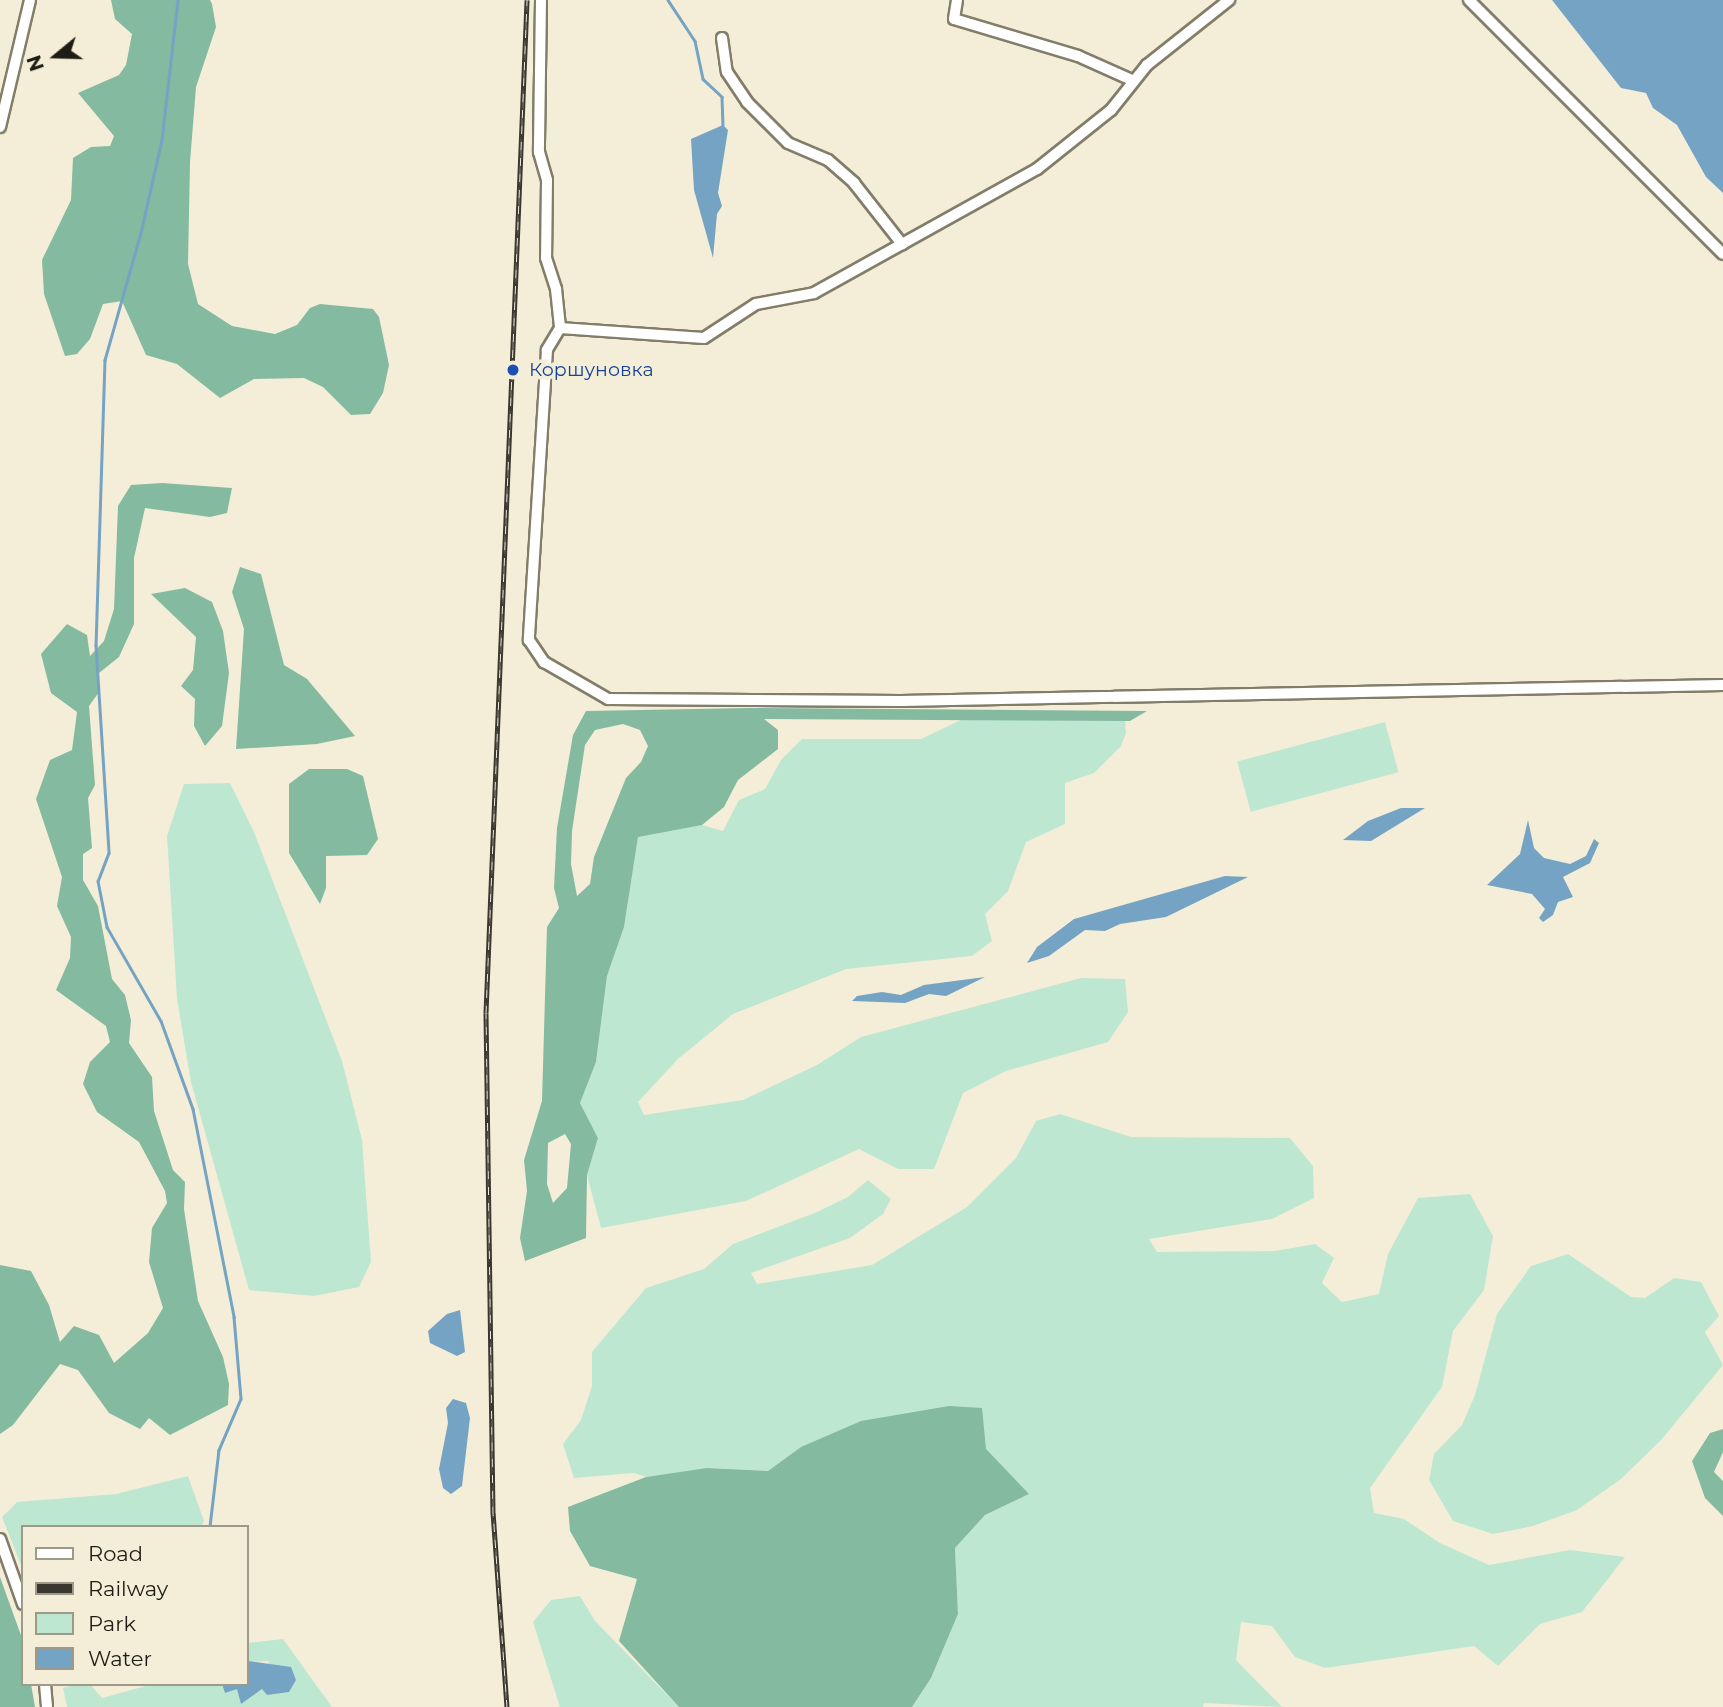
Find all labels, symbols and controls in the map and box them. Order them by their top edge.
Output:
north arrow [21,21,91,91]
text: N [22,52,49,74]
place label: Коршуновка [529,359,654,381]
marker: Коршуновка [503,360,523,380]
legend [21,1525,248,1686]
text: Road [88,1541,143,1566]
text: Railway [88,1576,168,1601]
text: Park [88,1611,136,1636]
text: Water [88,1646,152,1671]

